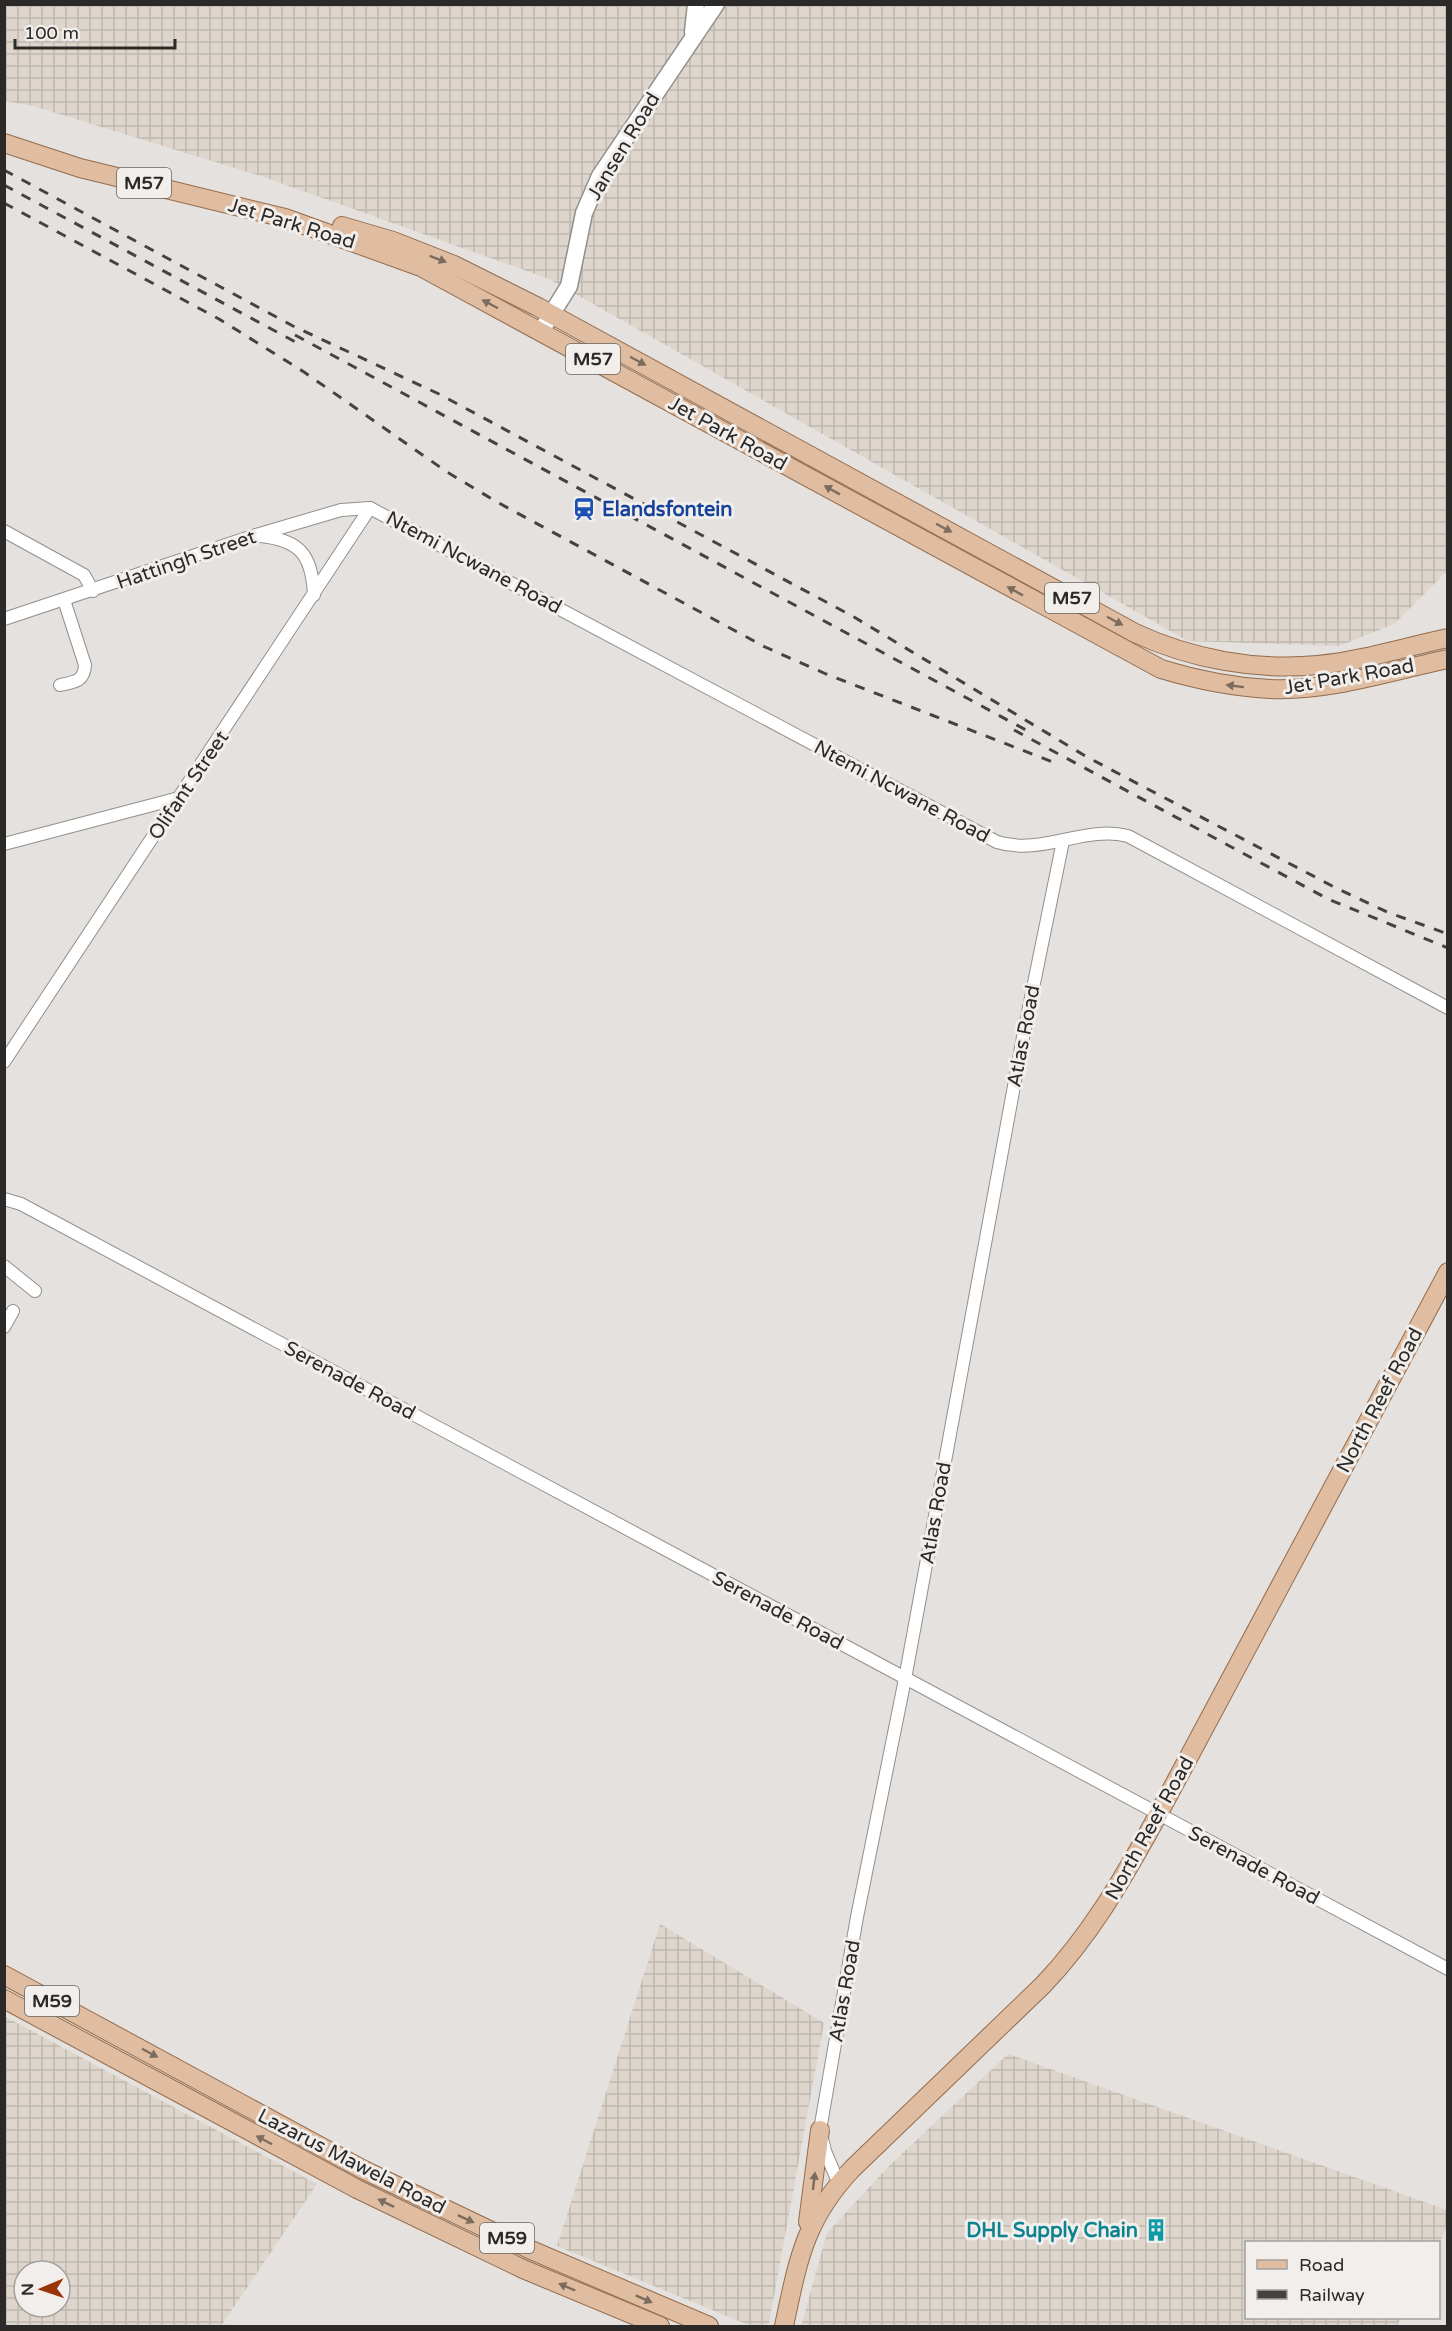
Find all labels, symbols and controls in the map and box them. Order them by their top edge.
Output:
scale bar [15,12,176,50]
text: 100 m [24,22,79,44]
street label: Jansen Road [582,88,665,205]
road number: M57 [117,168,171,198]
street label: Jet Park Road [225,193,358,255]
one-way arrow [429,255,447,264]
one-way arrow [481,299,498,309]
road number: M57 [566,344,620,374]
one-way arrow [630,356,647,366]
street label: Jet Park Road [664,391,791,476]
one-way arrow [823,485,840,495]
station icon: Elandsfontein [571,496,597,522]
place label: Elandsfontein [602,498,733,522]
street label: Ntemi Ncwane Road [382,506,565,619]
one-way arrow [935,523,952,533]
street label: Hattingh Street [114,525,259,595]
road number: M57 [1045,583,1099,613]
one-way arrow [1007,586,1024,596]
one-way arrow [1107,616,1124,626]
street label: Jet Park Road [1282,654,1416,700]
one-way arrow [1226,681,1245,690]
street label: Olifant Street [144,726,234,845]
street label: Ntemi Ncwane Road [810,735,993,848]
street label: Atlas Road [1002,983,1046,1089]
street label: North Reef Road [1332,1324,1428,1477]
street label: Serenade Road [280,1336,419,1426]
street label: Atlas Road [915,1460,957,1566]
street label: Serenade Road [708,1566,847,1656]
street label: North Reef Road [1100,1752,1199,1905]
street label: Serenade Road [1184,1821,1323,1911]
street label: Atlas Road [824,1938,866,2044]
road number: M59 [25,1986,79,2016]
one-way arrow [141,2048,158,2058]
street label: Lazarus Mawela Road [254,2104,450,2220]
one-way arrow [255,2135,272,2145]
one-way arrow [809,2172,818,2191]
one-way arrow [378,2199,395,2208]
one-way arrow [457,2214,474,2223]
building icon: DHL Supply Chain [1143,2217,1169,2243]
place label: DHL Supply Chain [966,2219,1138,2243]
road number: M59 [480,2223,534,2253]
legend [1245,2241,1440,2319]
text: Road [1299,2254,1344,2276]
north arrow [12,2259,72,2319]
text: N [18,2283,38,2296]
one-way arrow [559,2283,576,2292]
text: Railway [1299,2284,1365,2306]
one-way arrow [635,2294,653,2304]

